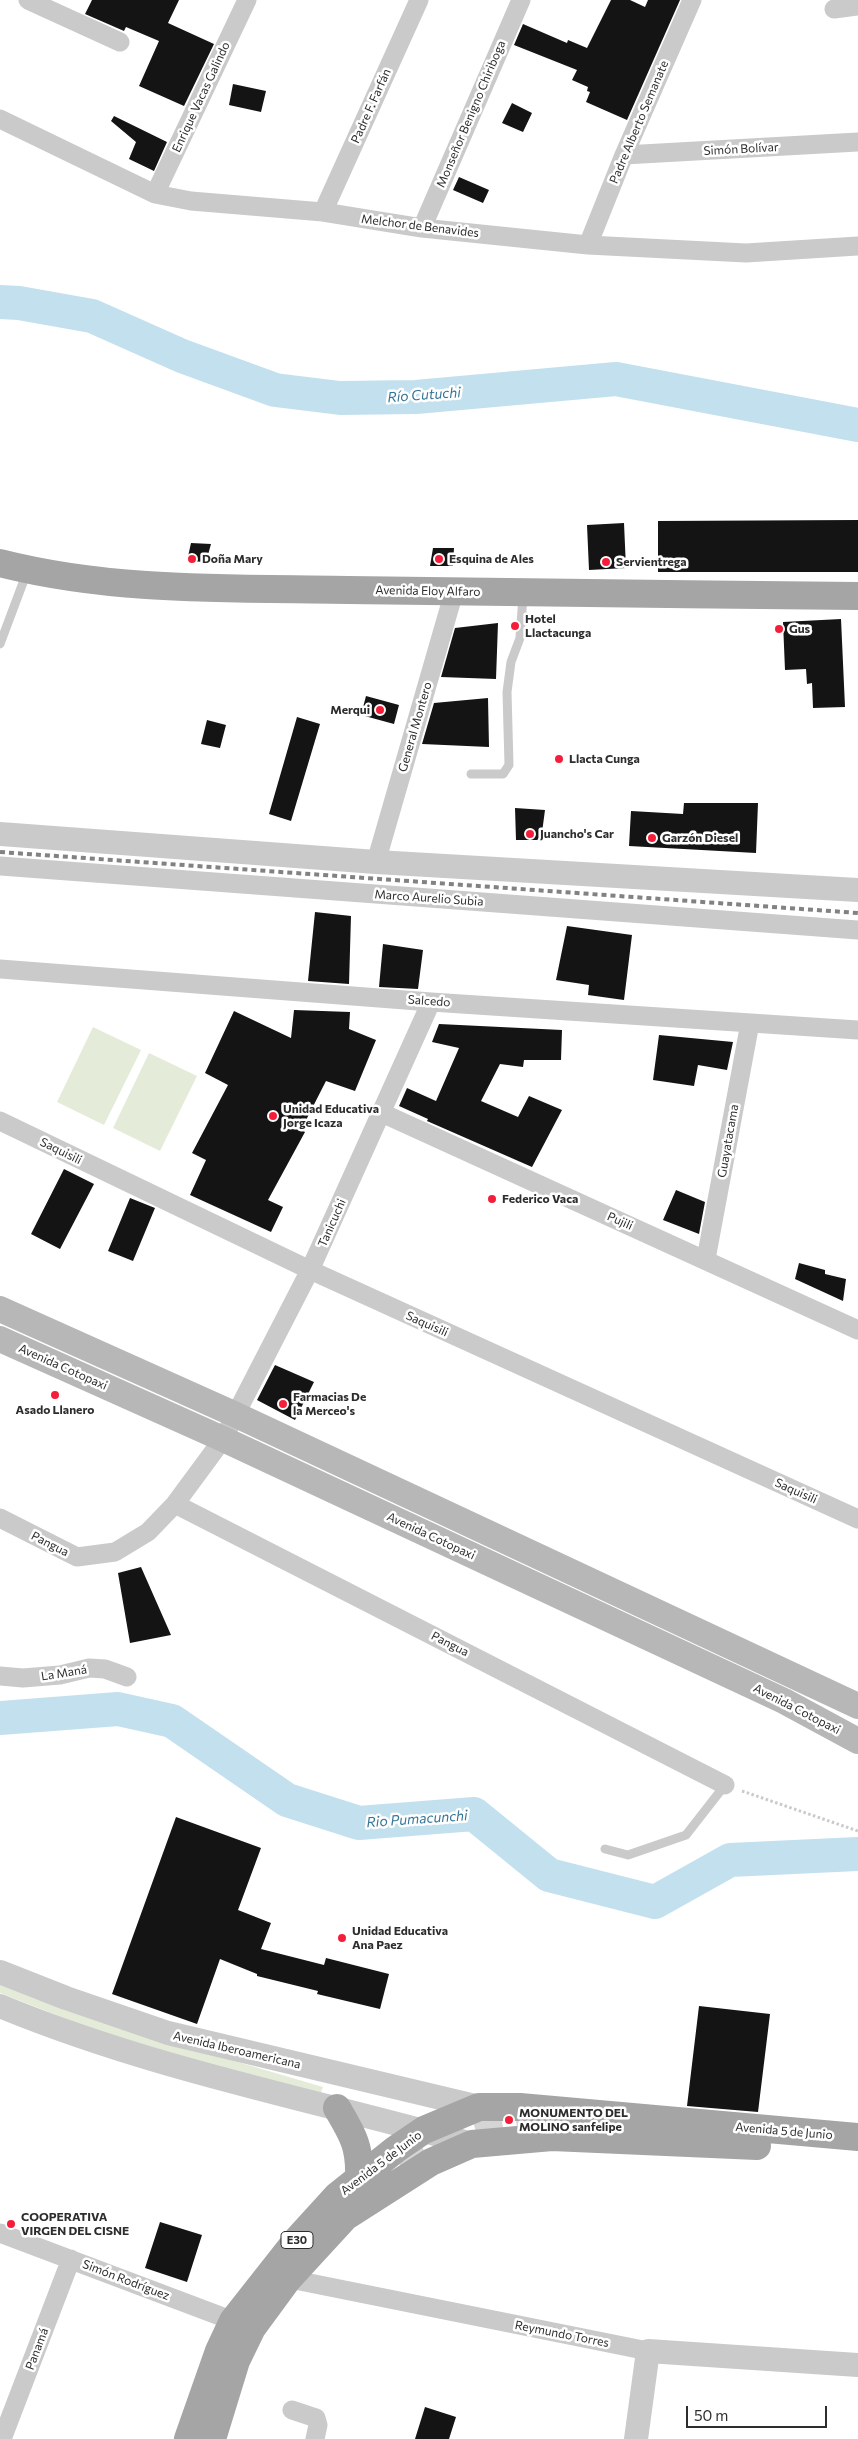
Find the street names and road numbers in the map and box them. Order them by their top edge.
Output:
street label: Monseñor Benigno Chiriboga [433,38,509,190]
street label: Enrique Vacas Galindo [169,39,233,155]
street label: Padre Alberto Semanate [607,58,671,186]
street label: Padre F. Farfán [348,66,394,146]
street label: Simón Bolívar [703,140,779,158]
street label: Melchor de Benavides [360,212,480,240]
street label: Avenida Eloy Alfaro [375,583,481,599]
street label: General Montero [395,680,435,774]
street label: Marco Aurelio Subia [374,887,484,909]
street label: Salcedo [407,992,451,1010]
street label: Guayatacama [714,1103,742,1179]
street label: Saquisili [38,1135,84,1167]
street label: Tanicuchi [315,1197,349,1249]
street label: Pujili [605,1209,635,1233]
street label: Saquisili [404,1308,450,1340]
street label: Avenida Cotopaxi [16,1341,110,1393]
street label: Saquisili [773,1475,819,1507]
street label: Avenida Cotopaxi [385,1509,477,1563]
street label: Pangua [29,1528,71,1560]
street label: Pangua [429,1628,471,1660]
street label: La Maná [40,1662,88,1684]
street label: Avenida Cotopaxi [751,1681,843,1737]
street label: Avenida Iberoamericana [172,2028,302,2072]
street label: Avenida 5 de Junio [735,2120,833,2142]
street label: Avenida 5 de Junio [338,2128,424,2198]
road number: E30 [281,2232,313,2248]
street label: Simón Rodríguez [80,2257,172,2303]
street label: Reymundo Torres [514,2318,610,2350]
street label: Panamá [22,2326,52,2372]

